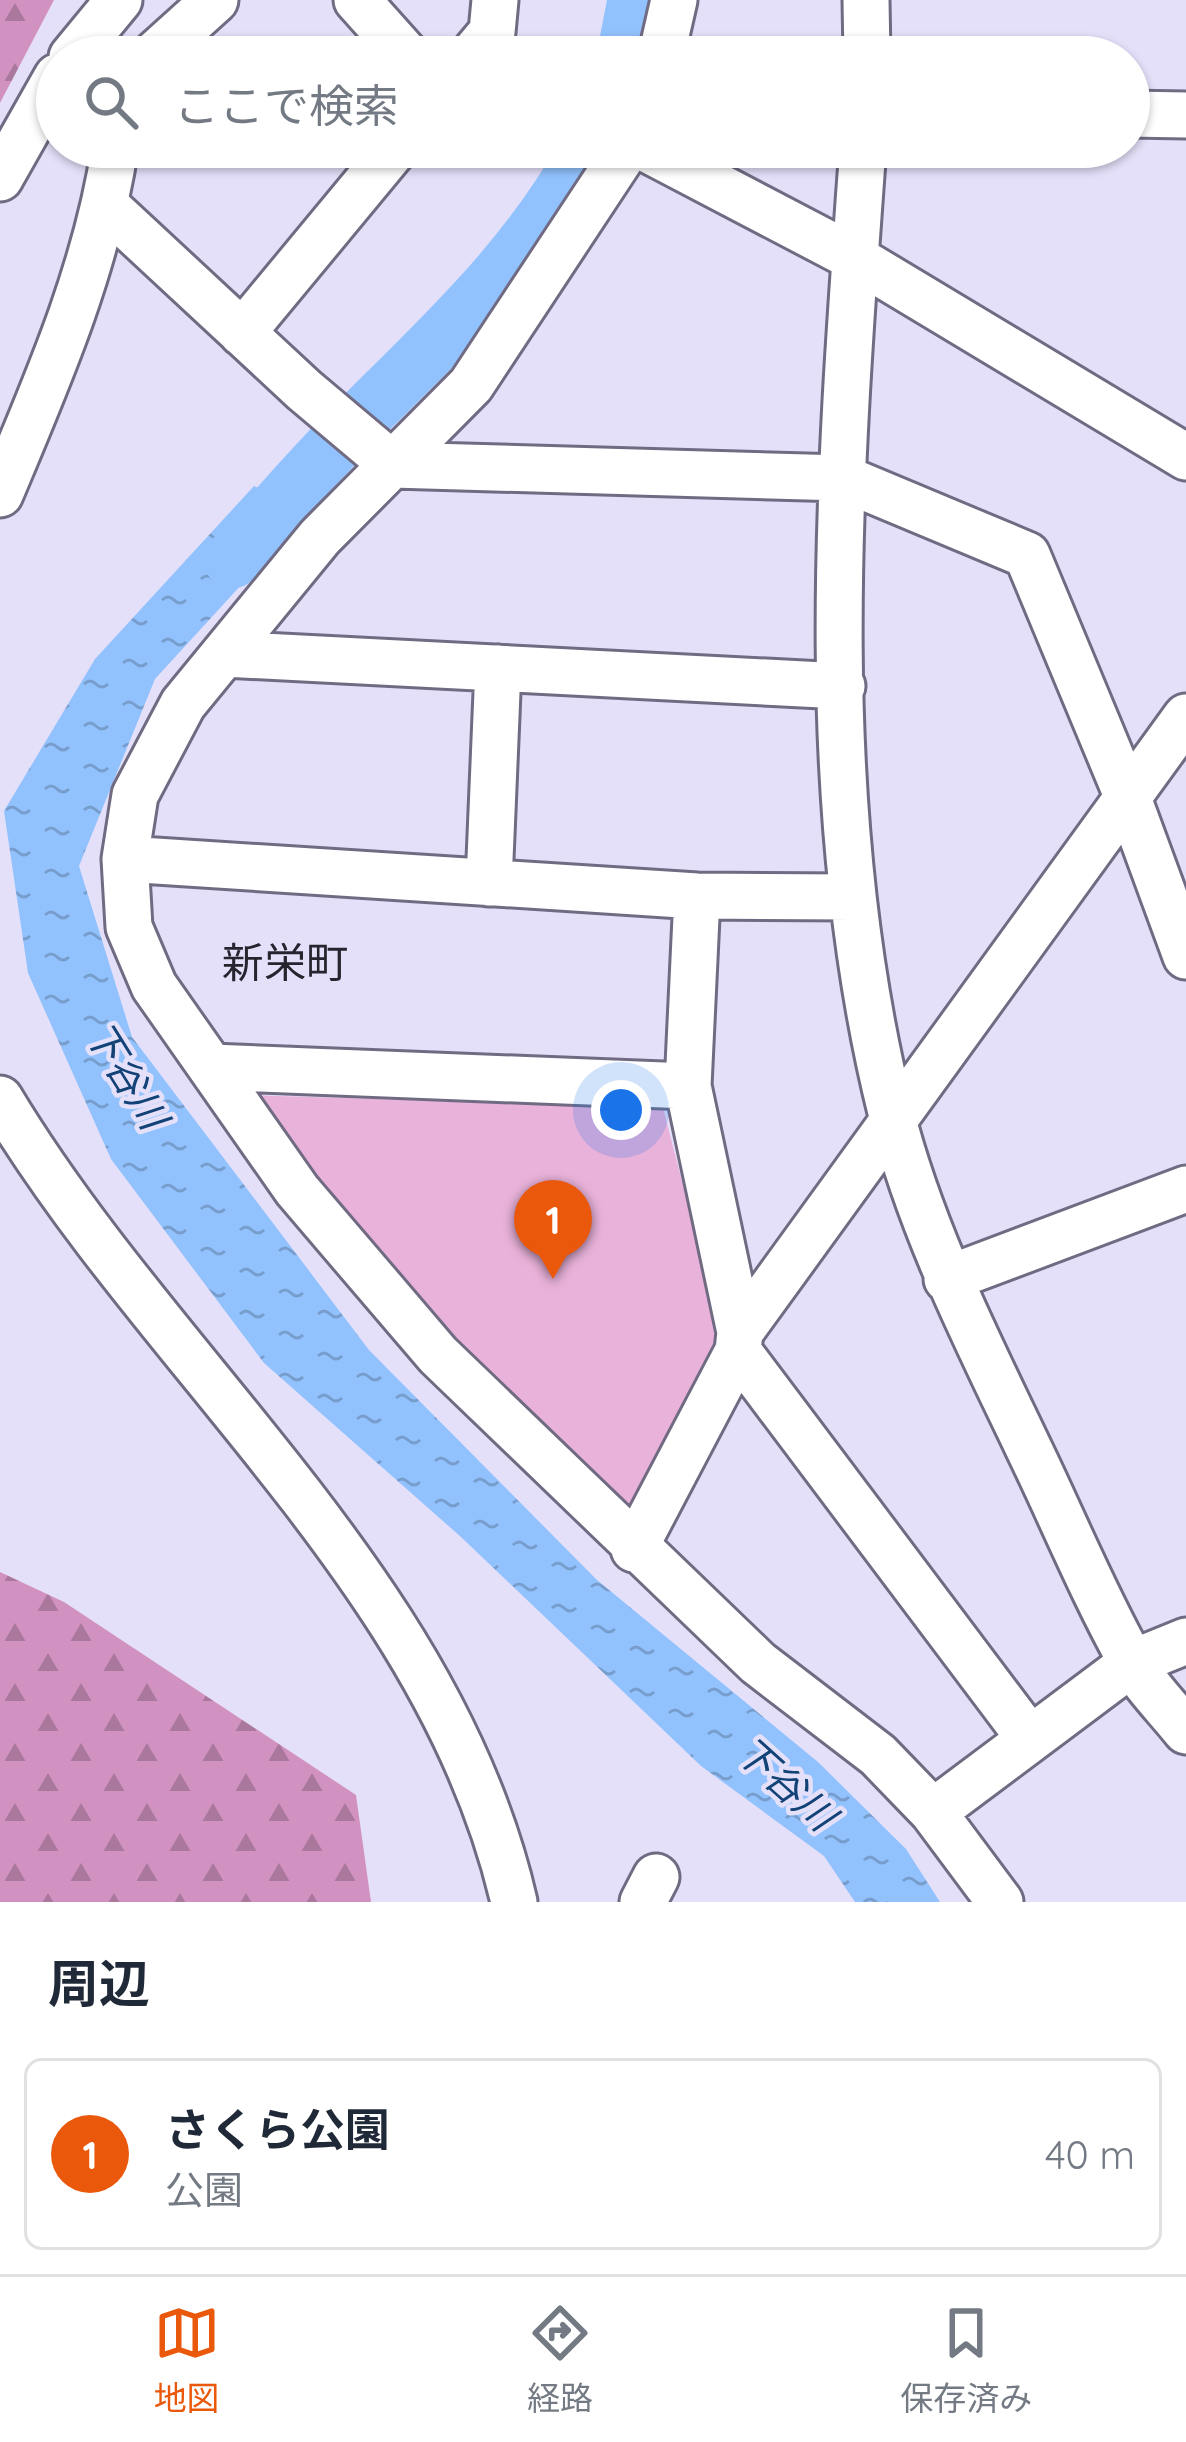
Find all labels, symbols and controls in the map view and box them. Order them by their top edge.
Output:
search box [36,36,1150,168]
icon: search [78,69,144,135]
text: ここで検索 [174,77,399,133]
district label: 新栄町 [222,936,348,989]
water label: 下谷川 [75,1012,181,1141]
your location [591,1080,651,1140]
pin: 1 [514,1180,592,1279]
water label: 下谷川 [726,1726,849,1843]
text: 周辺 [48,1951,150,2015]
text: さくら公園 [165,2101,390,2157]
text: 1 [82,2130,98,2179]
text: 40 m [1045,2130,1135,2179]
text: 公園 [165,2165,243,2214]
tab: 地図 [154,2300,220,2420]
tab: 経路 [527,2300,593,2420]
tab: 保存済み [900,2300,1032,2420]

